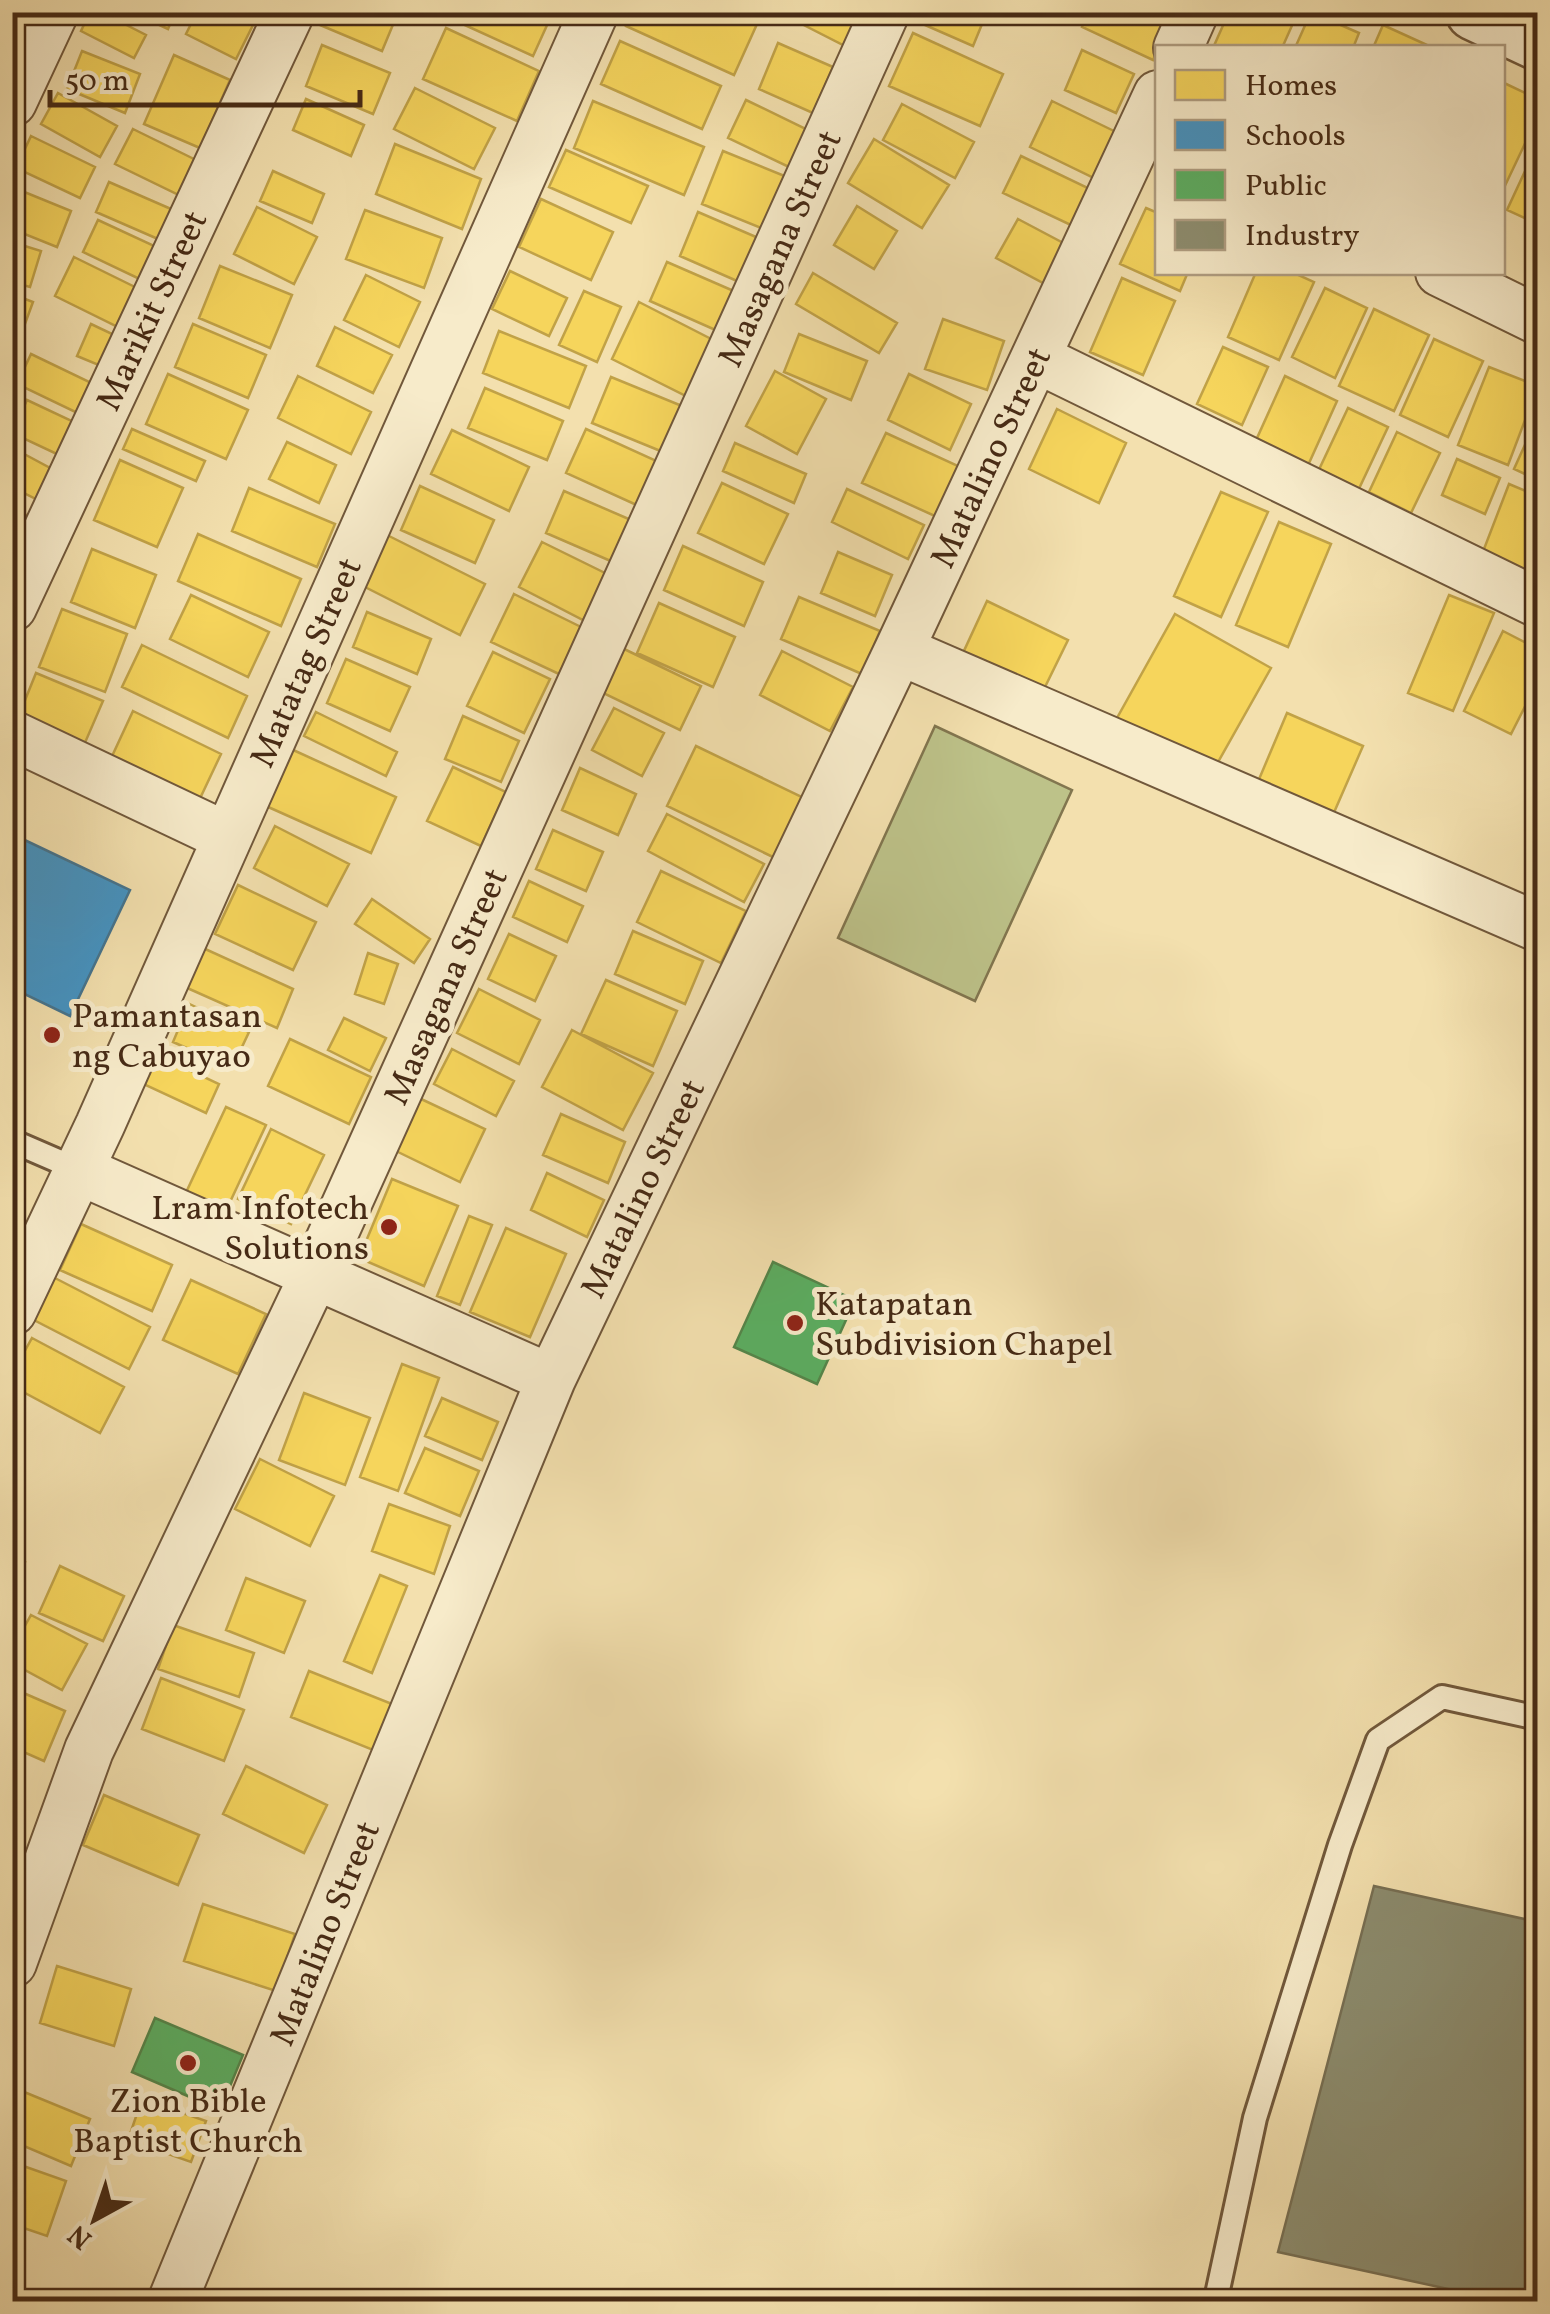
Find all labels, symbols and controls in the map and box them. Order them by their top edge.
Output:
scale bar [50,45,360,107]
legend [1155,45,1505,275]
text: 50 m [65,61,129,103]
text: Homes [1245,66,1337,108]
text: Schools [1245,116,1346,158]
street label: Masagana Street [708,123,855,375]
text: Public [1245,166,1327,208]
street label: Marikit Street [86,203,221,419]
text: Industry [1245,216,1360,258]
street label: Matalino Street [921,340,1065,576]
street label: Matatag Street [240,551,375,776]
street label: Masagana Street [374,861,521,1113]
place label: Pamantasan ng Cabuyao [72,994,262,1082]
marker: Pamantasan ng Cabuyao [41,1024,63,1046]
street label: Matalino Street [571,1072,719,1307]
place label: Lram Infotech Solutions [151,1186,369,1274]
marker: Lram Infotech Solutions [378,1216,400,1238]
place label: Katapatan Subdivision Chapel [815,1282,1113,1370]
marker: Katapatan Subdivision Chapel [784,1312,806,1334]
street label: Matalino Street [260,1815,394,2054]
marker: Zion Bible Baptist Church [177,2052,199,2074]
place label: Zion Bible Baptist Church [73,2079,303,2167]
north arrow [45,2169,145,2269]
text: N [60,2215,101,2258]

